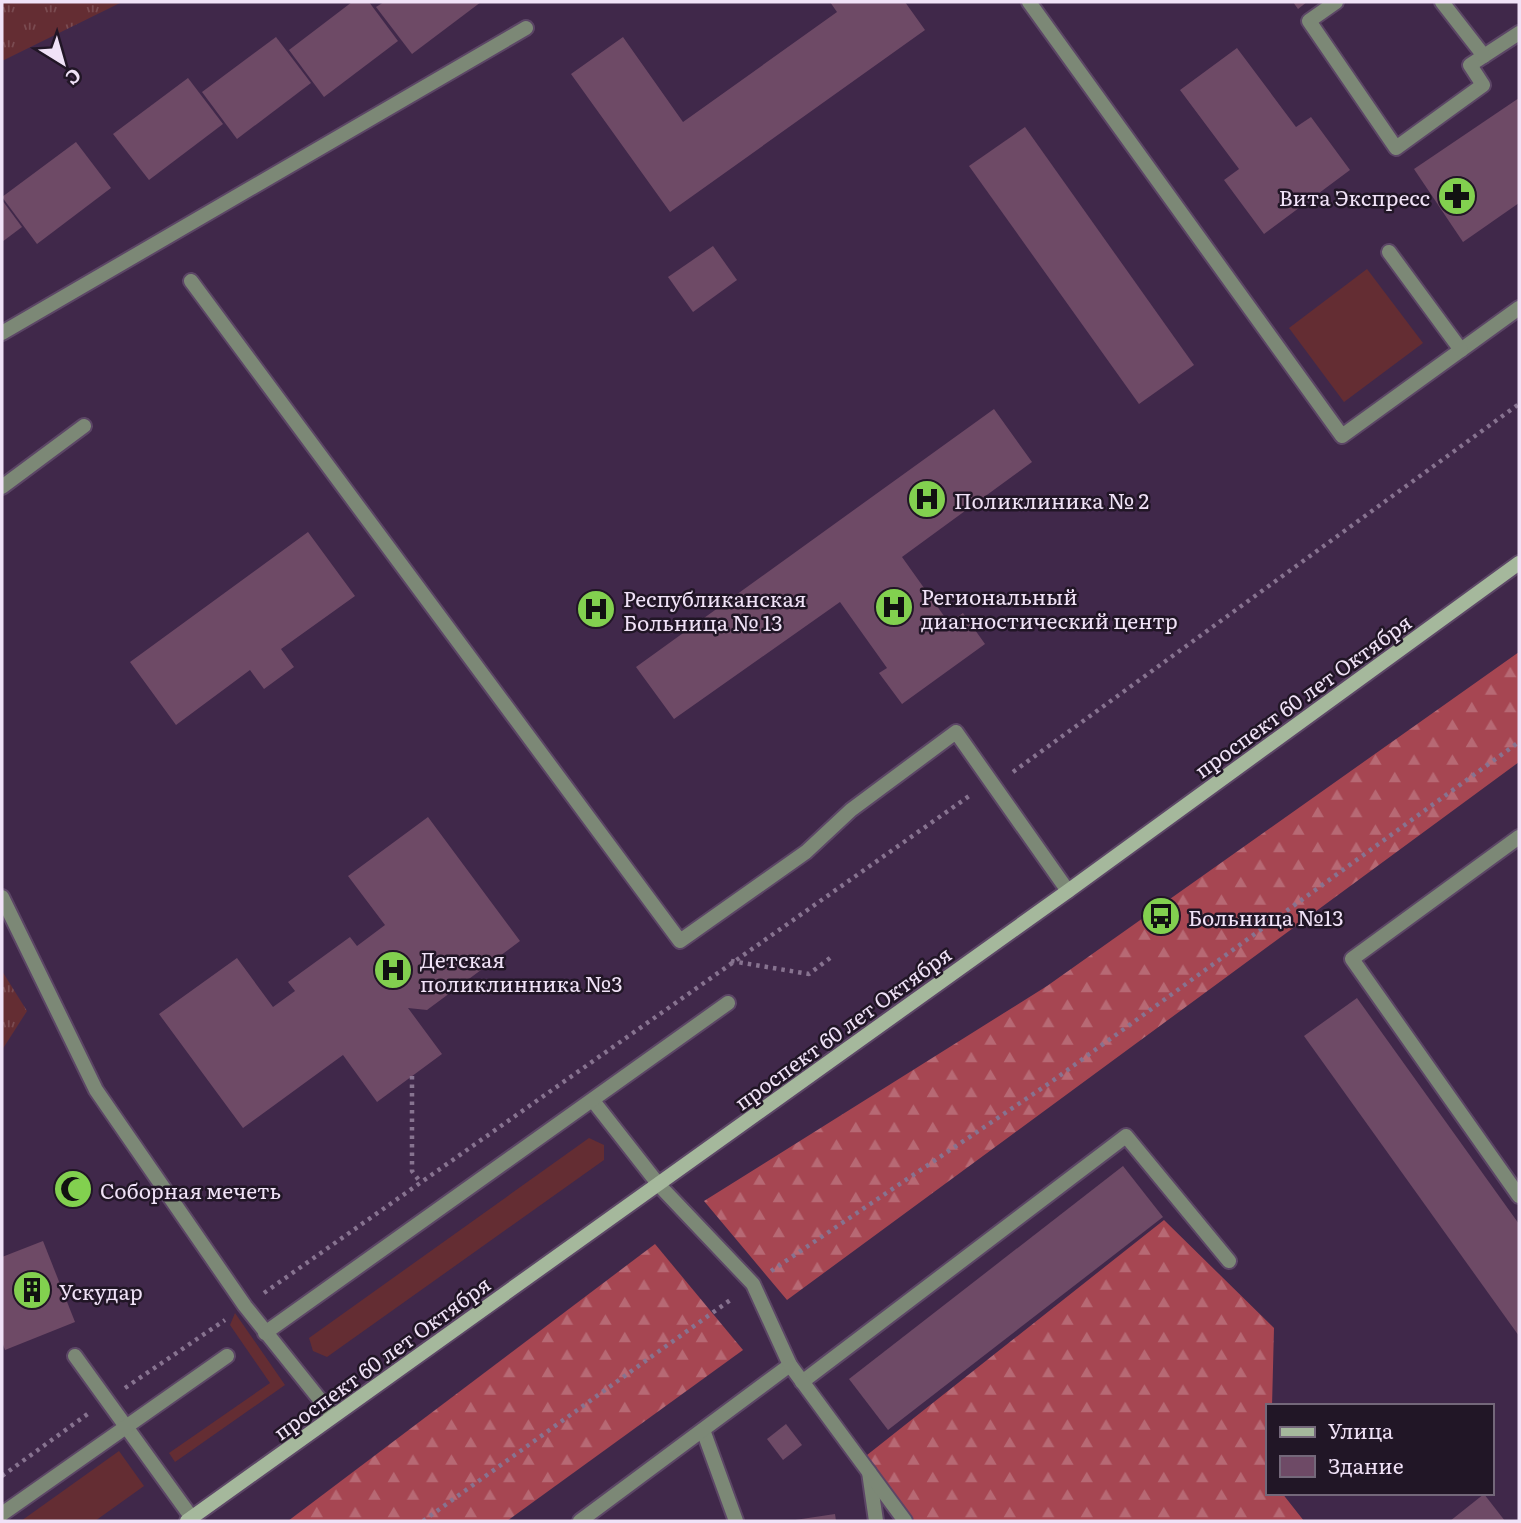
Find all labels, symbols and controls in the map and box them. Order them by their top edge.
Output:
north arrow [28,28,98,98]
text: С [60,62,88,93]
pharmacy icon: Вита Экспресс [1436,175,1478,217]
place label: Вита Экспресс [1279,181,1430,212]
hospital icon: Поликлиника № 2 [906,478,948,520]
place label: Поликлиника № 2 [954,484,1149,515]
place label: Региональный диагностический центр [921,580,1178,635]
place label: Республиканская Больница № 13 [623,582,806,637]
hospital icon: Региональный диагностический центр [873,586,915,628]
hospital icon: Республиканская Больница № 13 [575,588,617,630]
street label: проспект 60 лет Октября [1187,606,1417,784]
bus stop icon: Больница №13 [1140,895,1182,937]
place label: Больница №13 [1188,901,1344,932]
street label: проспект 60 лет Октября [727,938,957,1116]
place label: Детская поликлинника №3 [420,943,623,998]
hospital icon: Детская поликлинника №3 [372,949,414,991]
mosque icon: Соборная мечеть [52,1168,94,1210]
place label: Соборная мечеть [100,1174,281,1205]
street label: проспект 60 лет Октября [266,1268,496,1446]
building icon: Ускудар [11,1269,53,1311]
place label: Ускудар [59,1275,143,1306]
legend [1266,1404,1493,1495]
text: Улица [1328,1414,1394,1445]
text: Здание [1328,1449,1404,1480]

